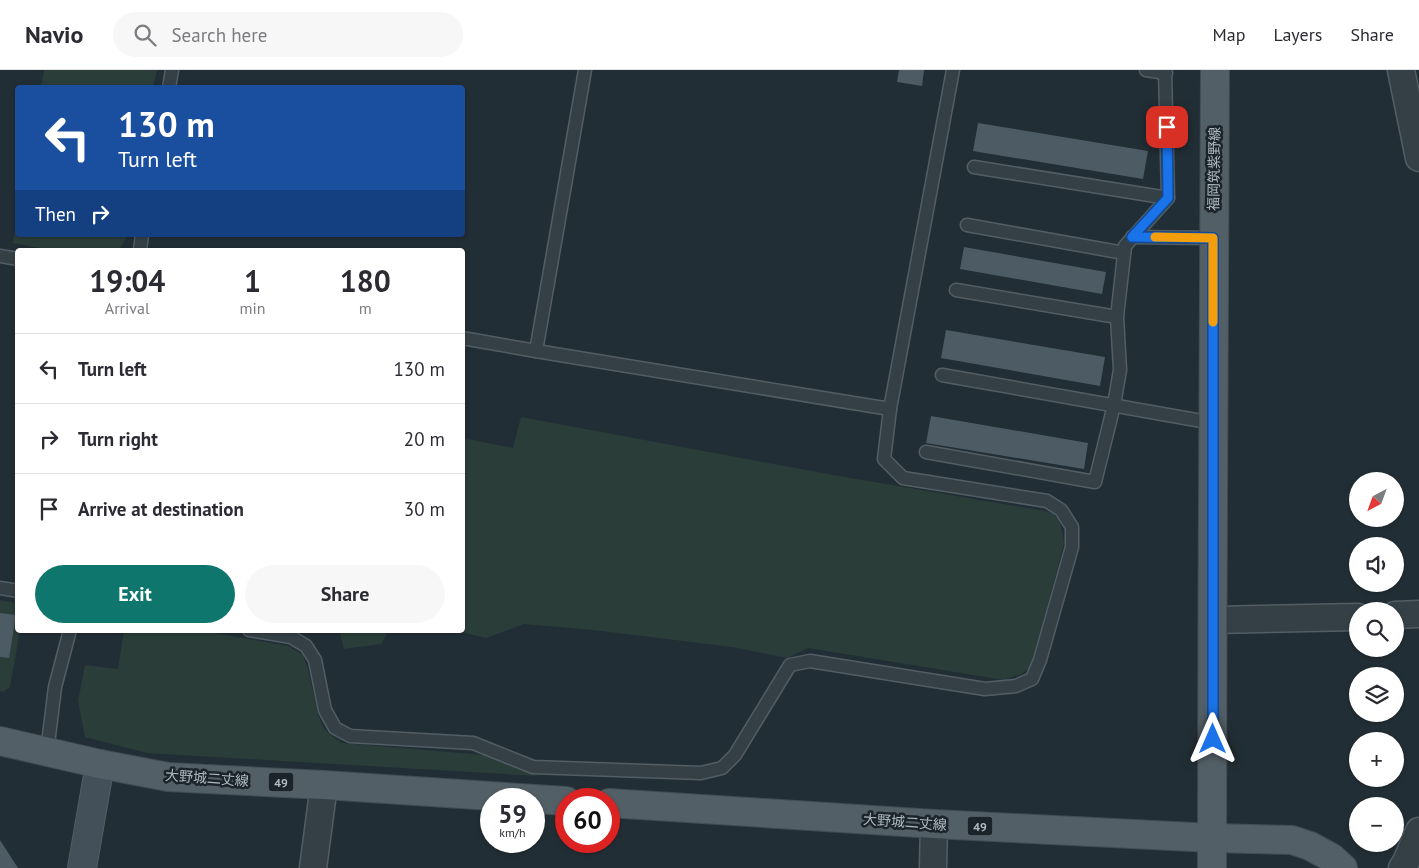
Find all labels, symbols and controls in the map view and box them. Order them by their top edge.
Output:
search box [113,12,463,57]
text: Navio [25,19,83,50]
icon: search [131,21,159,49]
text: Search here [171,23,267,47]
text: Map [1213,23,1245,46]
text: Layers [1273,23,1322,46]
text: Share [1350,23,1394,46]
text: 130 m [118,101,215,147]
icon: left [35,105,100,170]
pin [1146,106,1188,148]
icon: arrive [1153,113,1181,141]
street label: 福岡筑紫野線 [1204,127,1224,211]
text: Turn left [118,145,197,173]
icon: right [86,200,114,228]
text: Then [35,202,76,226]
text: 19:04 [89,261,165,300]
text: 1 [244,261,261,300]
text: 180 [340,261,391,300]
text: Arrival [105,298,150,318]
text: min [240,298,266,318]
text: m [359,298,372,318]
icon: left [35,355,63,383]
text: Turn left [78,357,147,381]
text: 130 m [393,357,445,381]
icon: right [35,425,63,453]
text: Turn right [78,427,158,451]
text: 20 m [404,427,445,451]
north arrow [1349,472,1404,528]
map controls [1349,472,1404,852]
icon: arrive [35,495,63,523]
text: Arrive at destination [78,497,244,521]
text: 30 m [404,497,445,521]
button: sound [1349,537,1404,592]
button: Exit [35,565,235,623]
button: Share [245,565,445,623]
button: search [1349,602,1404,657]
button: layers [1349,667,1404,722]
position arrow [1186,712,1238,764]
button: + [1349,732,1404,787]
street label: 大野城二丈線 [164,766,250,790]
road number: 49 [268,772,294,792]
speed limit sign: 60 [555,788,620,853]
button: − [1349,797,1404,852]
text: 59 [498,798,527,830]
street label: 大野城二丈線 [862,810,948,834]
road number: 49 [968,816,992,836]
text: km/h [499,825,526,840]

